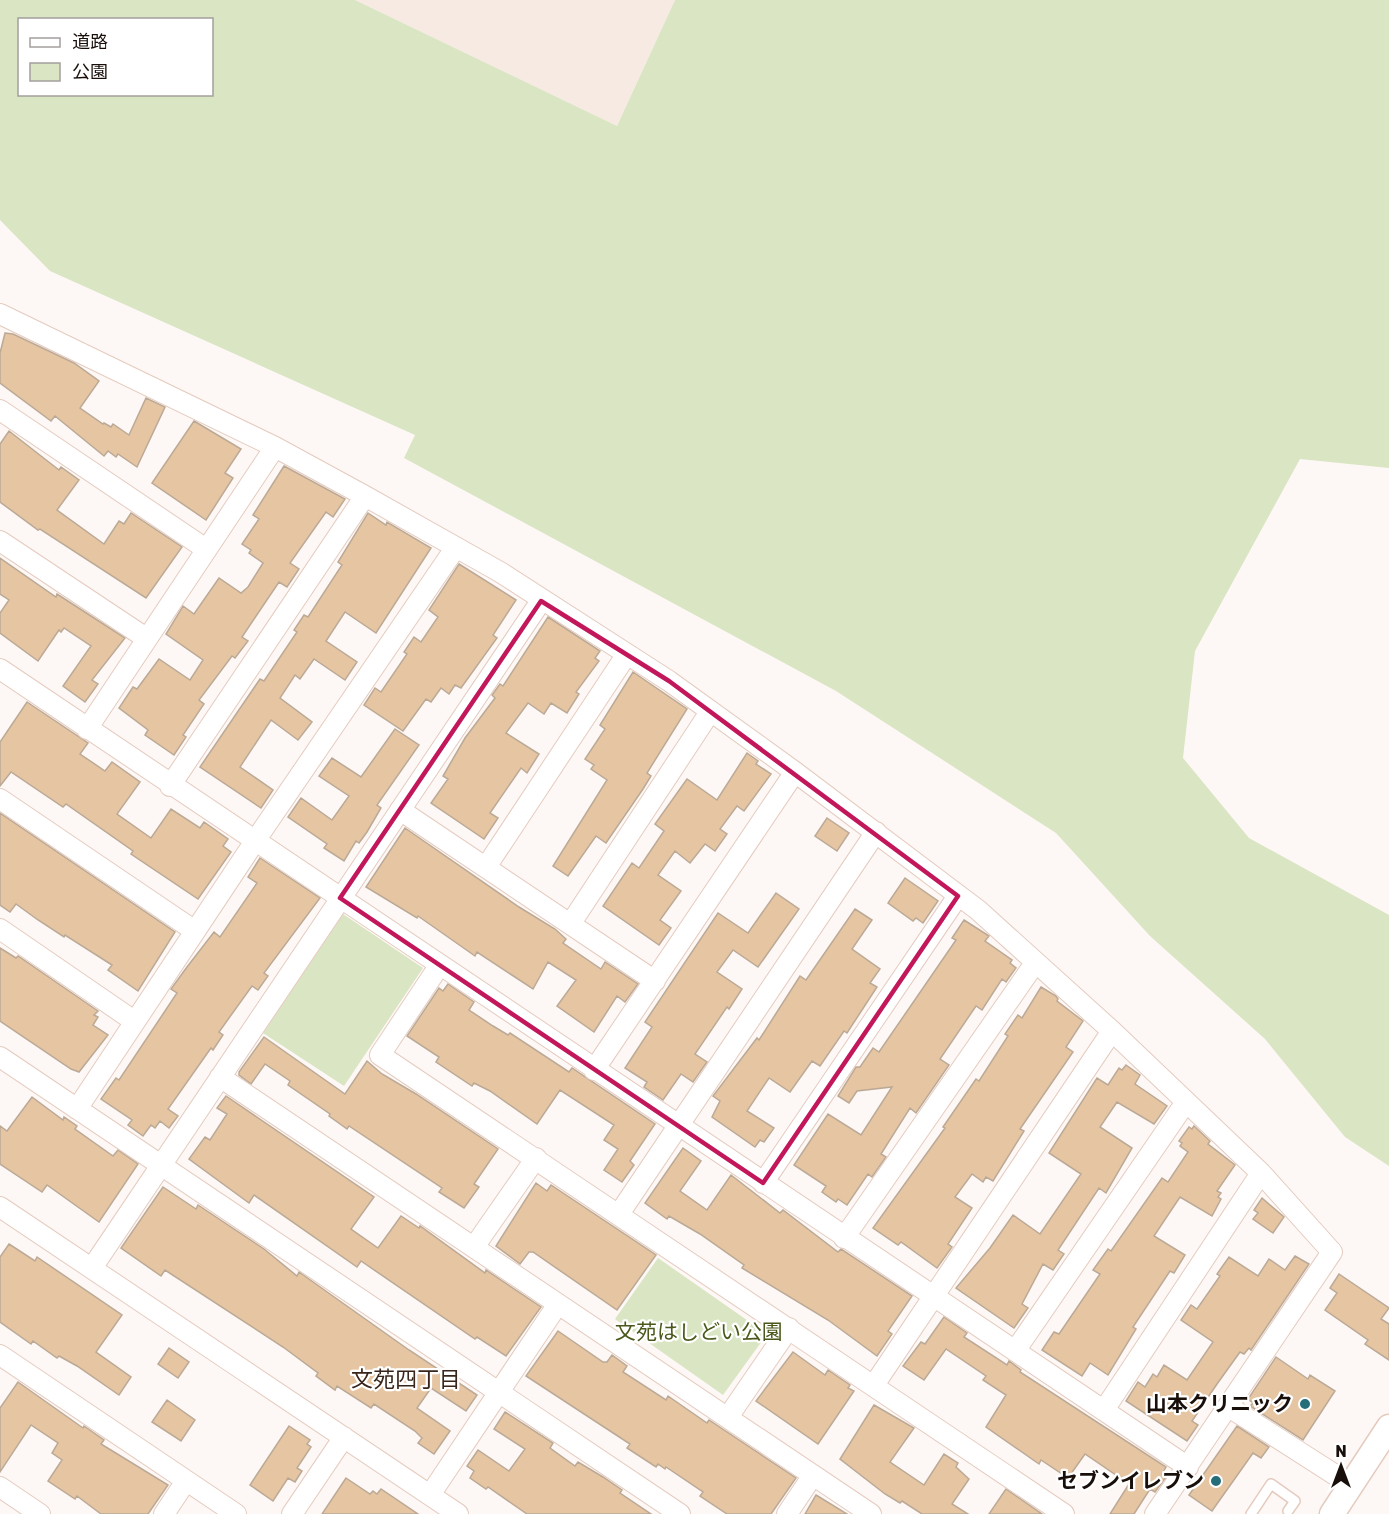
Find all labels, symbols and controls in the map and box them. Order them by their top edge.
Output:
legend [18,18,213,96]
text: 道路 [72,31,108,53]
text: 公園 [72,61,108,83]
park label: 文苑はしどい公園 [615,1319,783,1344]
district label: 文苑四丁目 [351,1366,461,1393]
place label: 山本クリニック [1146,1391,1293,1416]
marker: 山本クリニック [1298,1397,1312,1411]
north arrow [1311,1436,1371,1496]
text: N [1335,1442,1347,1461]
place label: セブンイレブン [1057,1468,1204,1493]
marker: セブンイレブン [1209,1474,1223,1488]

